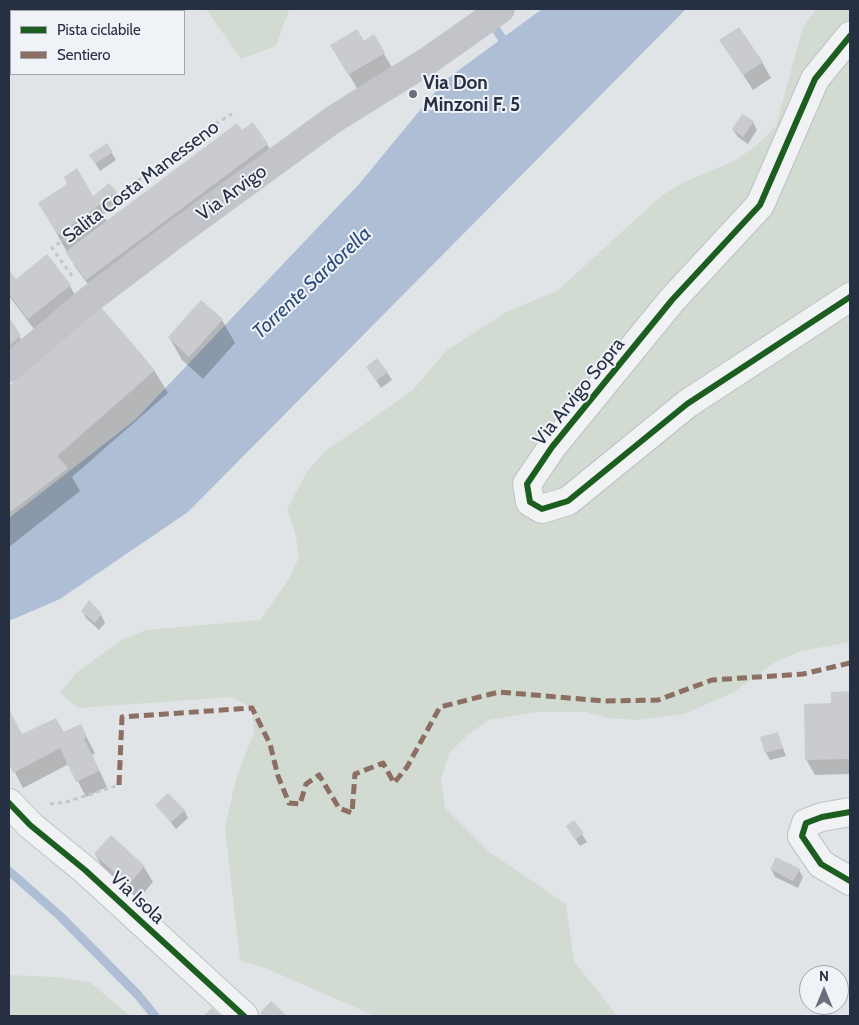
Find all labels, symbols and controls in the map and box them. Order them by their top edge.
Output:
legend [10,10,185,75]
text: Pista ciclabile [57,21,141,39]
text: Sentiero [57,46,110,64]
place label: Via Don Minzoni F. 5 [423,72,520,116]
marker: Via Don Minzoni F. 5 [407,88,419,100]
street label: Salita Costa Manesseno [59,116,223,248]
street label: Via Arvigo [193,160,271,226]
water label: Torrente Sardorella [248,222,376,344]
street label: Via Arvigo Sopra [529,333,629,451]
street label: Via Isola [105,867,169,929]
north arrow [799,965,849,1015]
text: N [819,967,829,985]

